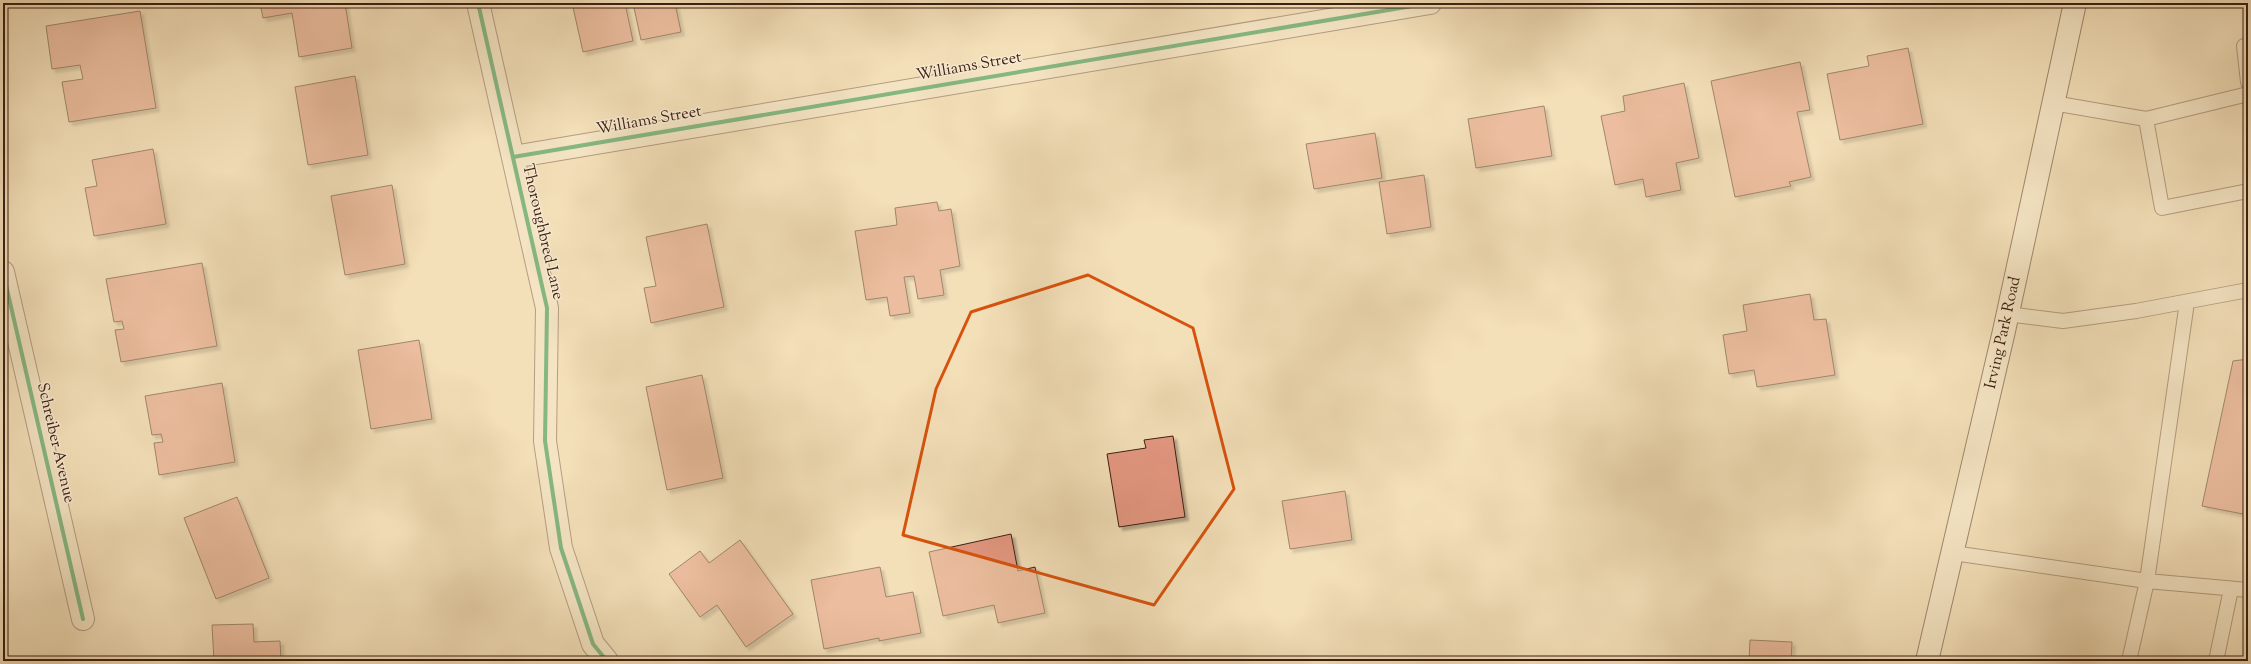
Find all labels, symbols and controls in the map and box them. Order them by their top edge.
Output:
street label: Williams Street [915,46,1024,88]
street label: Williams Street [595,100,704,142]
street label: Thoroughbred Lane [515,162,569,302]
street label: Irving Park Road [1979,274,2027,391]
street label: Schreiber Avenue [30,381,80,505]

